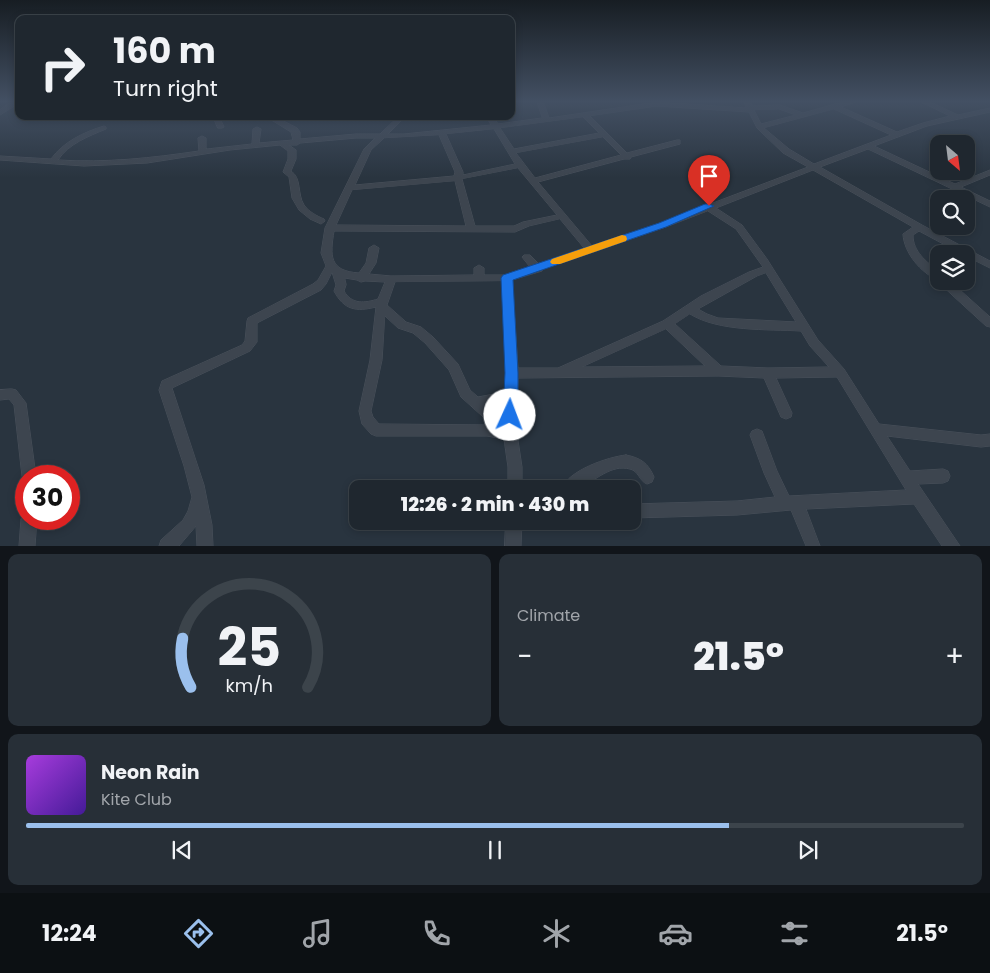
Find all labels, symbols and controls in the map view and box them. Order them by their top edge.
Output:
text: 160 m [113,26,216,75]
icon: right [30,35,95,100]
text: Turn right [113,73,218,104]
north arrow [930,135,975,180]
map controls [930,135,975,290]
pin [688,155,730,206]
icon: arrive [695,162,723,190]
button: search [930,190,975,235]
button: layers [930,245,975,290]
position arrow [483,388,535,440]
speed limit sign: 30 [15,465,80,530]
text: 12:26 · 2 min · 430 m [401,491,589,518]
text: Climate [517,604,580,627]
text: 25 [218,611,281,684]
text: 21.5° [693,630,784,683]
text: − [517,637,532,676]
text: + [945,637,964,676]
text: km/h [226,673,273,698]
text: Neon Rain [101,759,200,786]
text: Kite Club [101,788,172,811]
icon: previous [168,836,196,864]
icon: pause [481,836,509,864]
icon: next [794,836,822,864]
icon: directions [181,916,216,951]
icon: music [300,916,335,951]
icon: phone [419,916,454,951]
icon: climate [539,916,574,951]
icon: car [658,916,693,951]
icon: filters [777,916,812,951]
text: 12:24 [42,918,97,949]
text: 21.5° [896,918,948,949]

